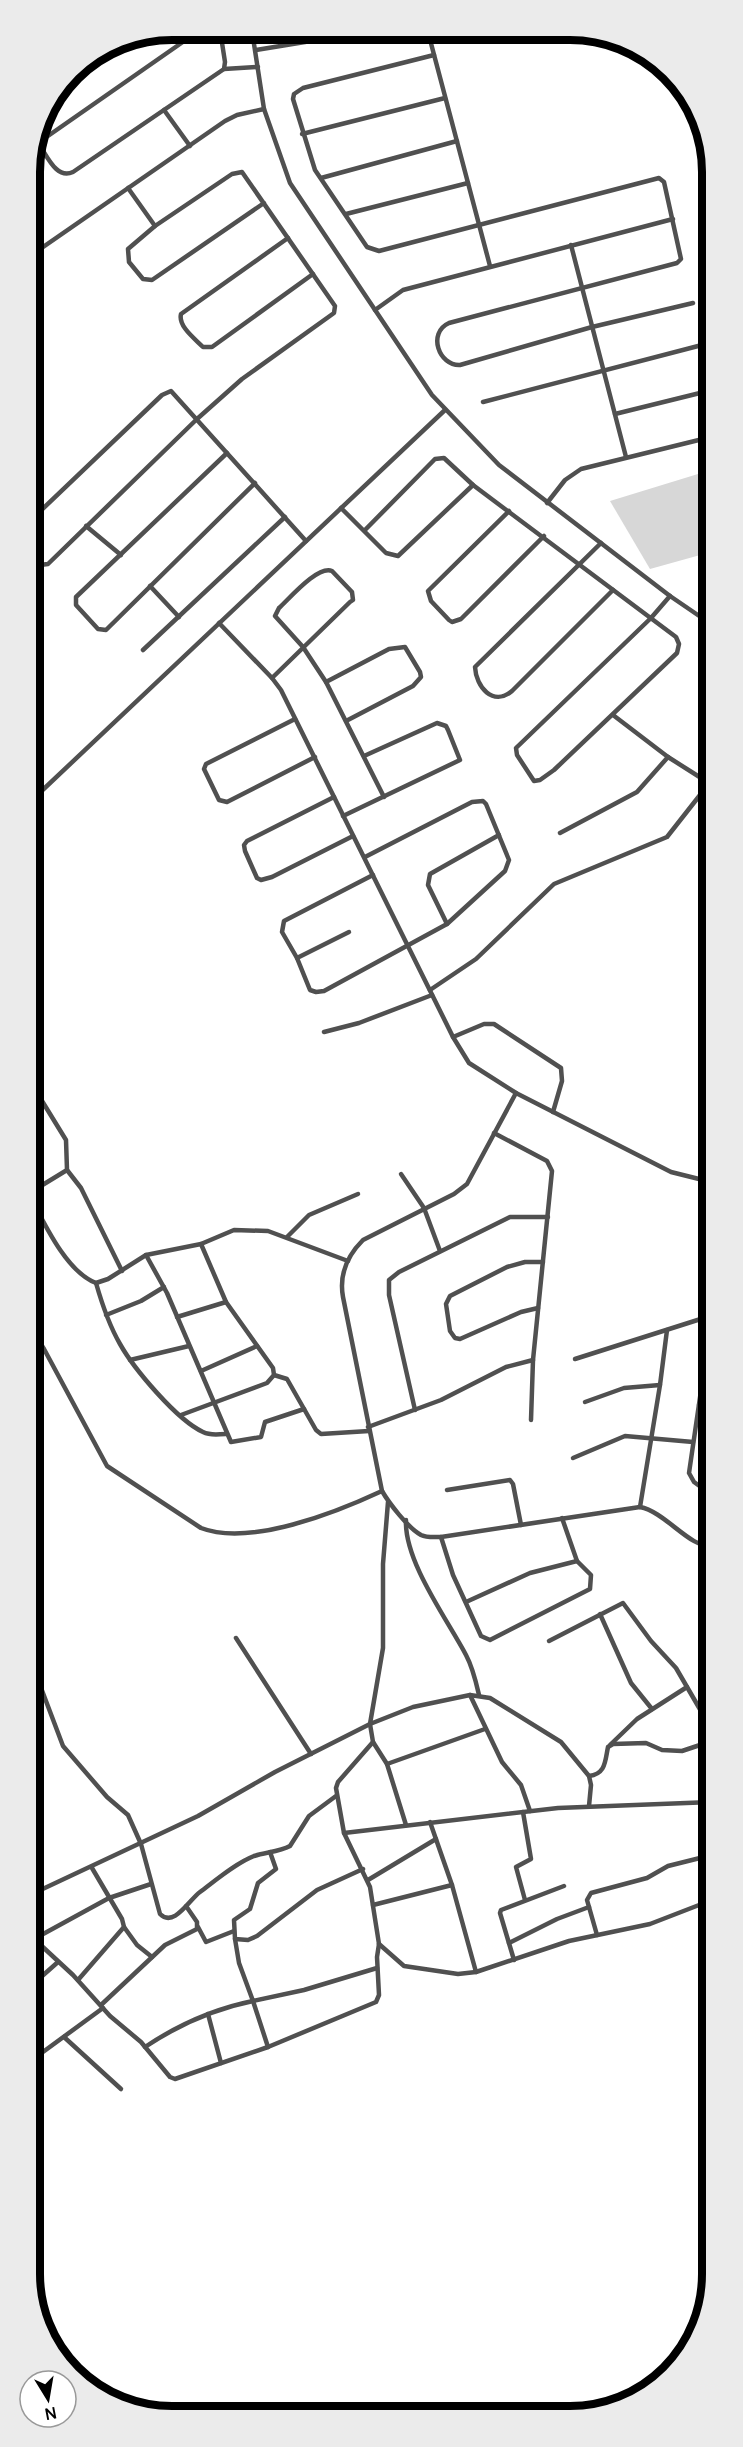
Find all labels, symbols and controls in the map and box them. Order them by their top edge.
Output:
north arrow [18,2369,78,2429]
text: N [43,2402,59,2426]

